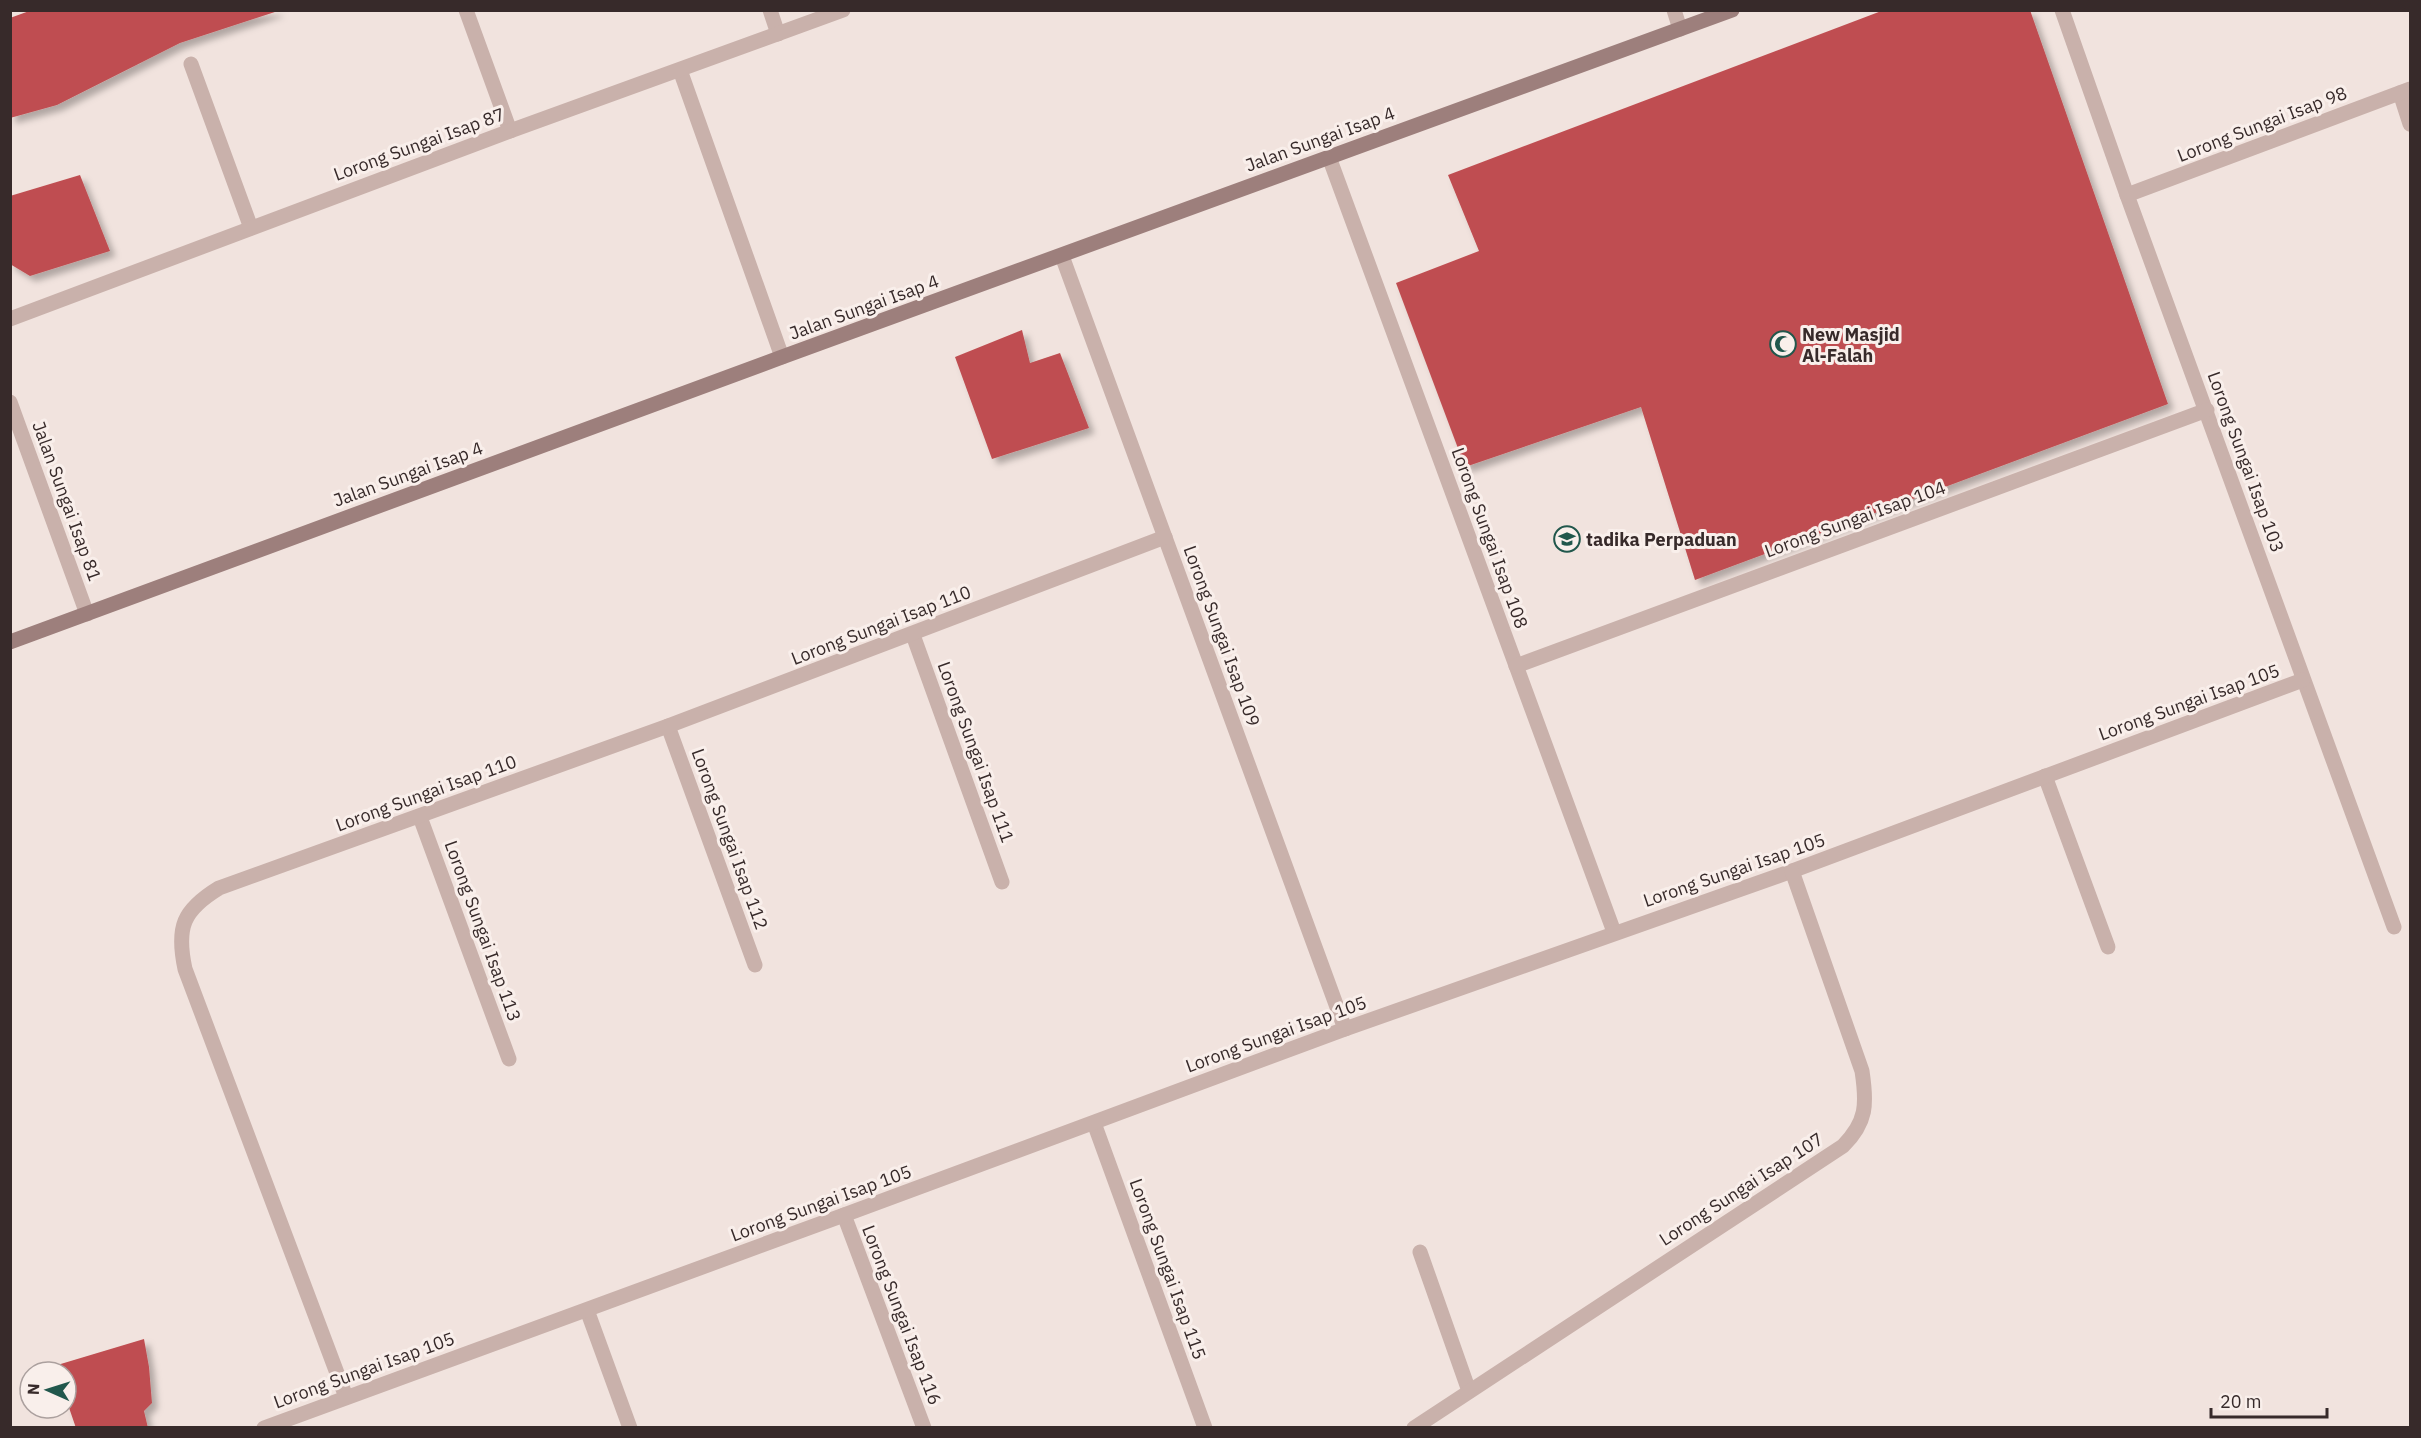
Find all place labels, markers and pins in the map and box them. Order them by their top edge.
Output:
place label: New Masjid Al-Falah [1802,323,1900,367]
mosque icon: New Masjid Al-Falah [1768,329,1798,359]
school or university icon: tadika Perpaduan [1552,524,1582,554]
place label: tadika Perpaduan [1586,528,1737,551]

